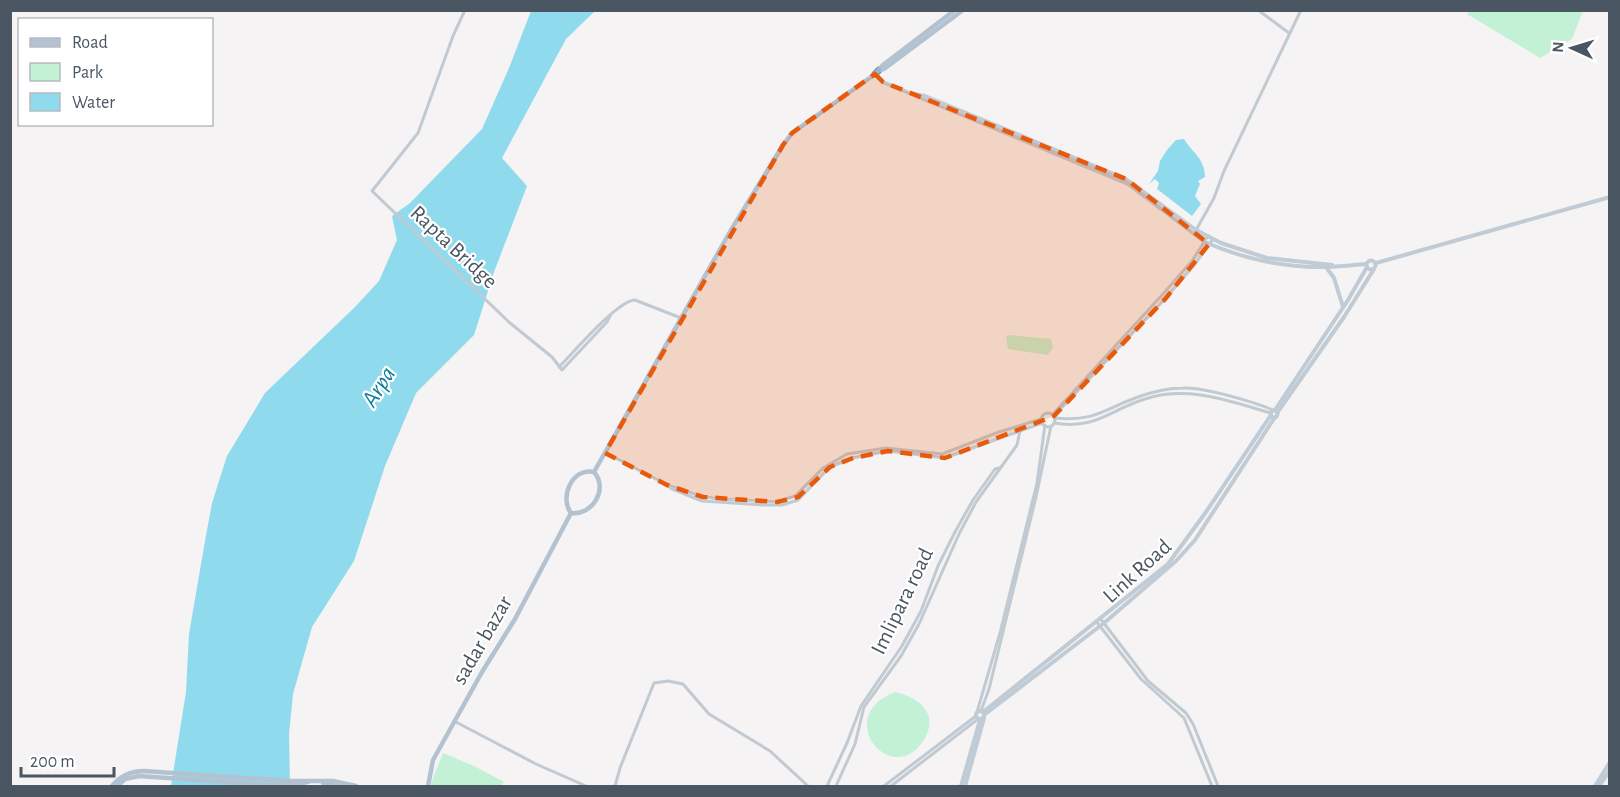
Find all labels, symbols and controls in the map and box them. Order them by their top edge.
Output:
legend [18,18,213,126]
north arrow [1542,18,1602,78]
text: Road [72,34,108,52]
text: N [1550,41,1566,53]
text: Park [72,64,104,82]
text: Water [72,94,115,112]
street label: Rapta Bridge [406,201,502,293]
water label: Arpa [357,363,400,412]
street label: Link Road [1099,535,1175,607]
street label: Imlipara road [867,544,937,658]
street label: sadar bazar [448,592,516,688]
scale bar [21,740,114,778]
text: 200 m [30,753,75,771]

